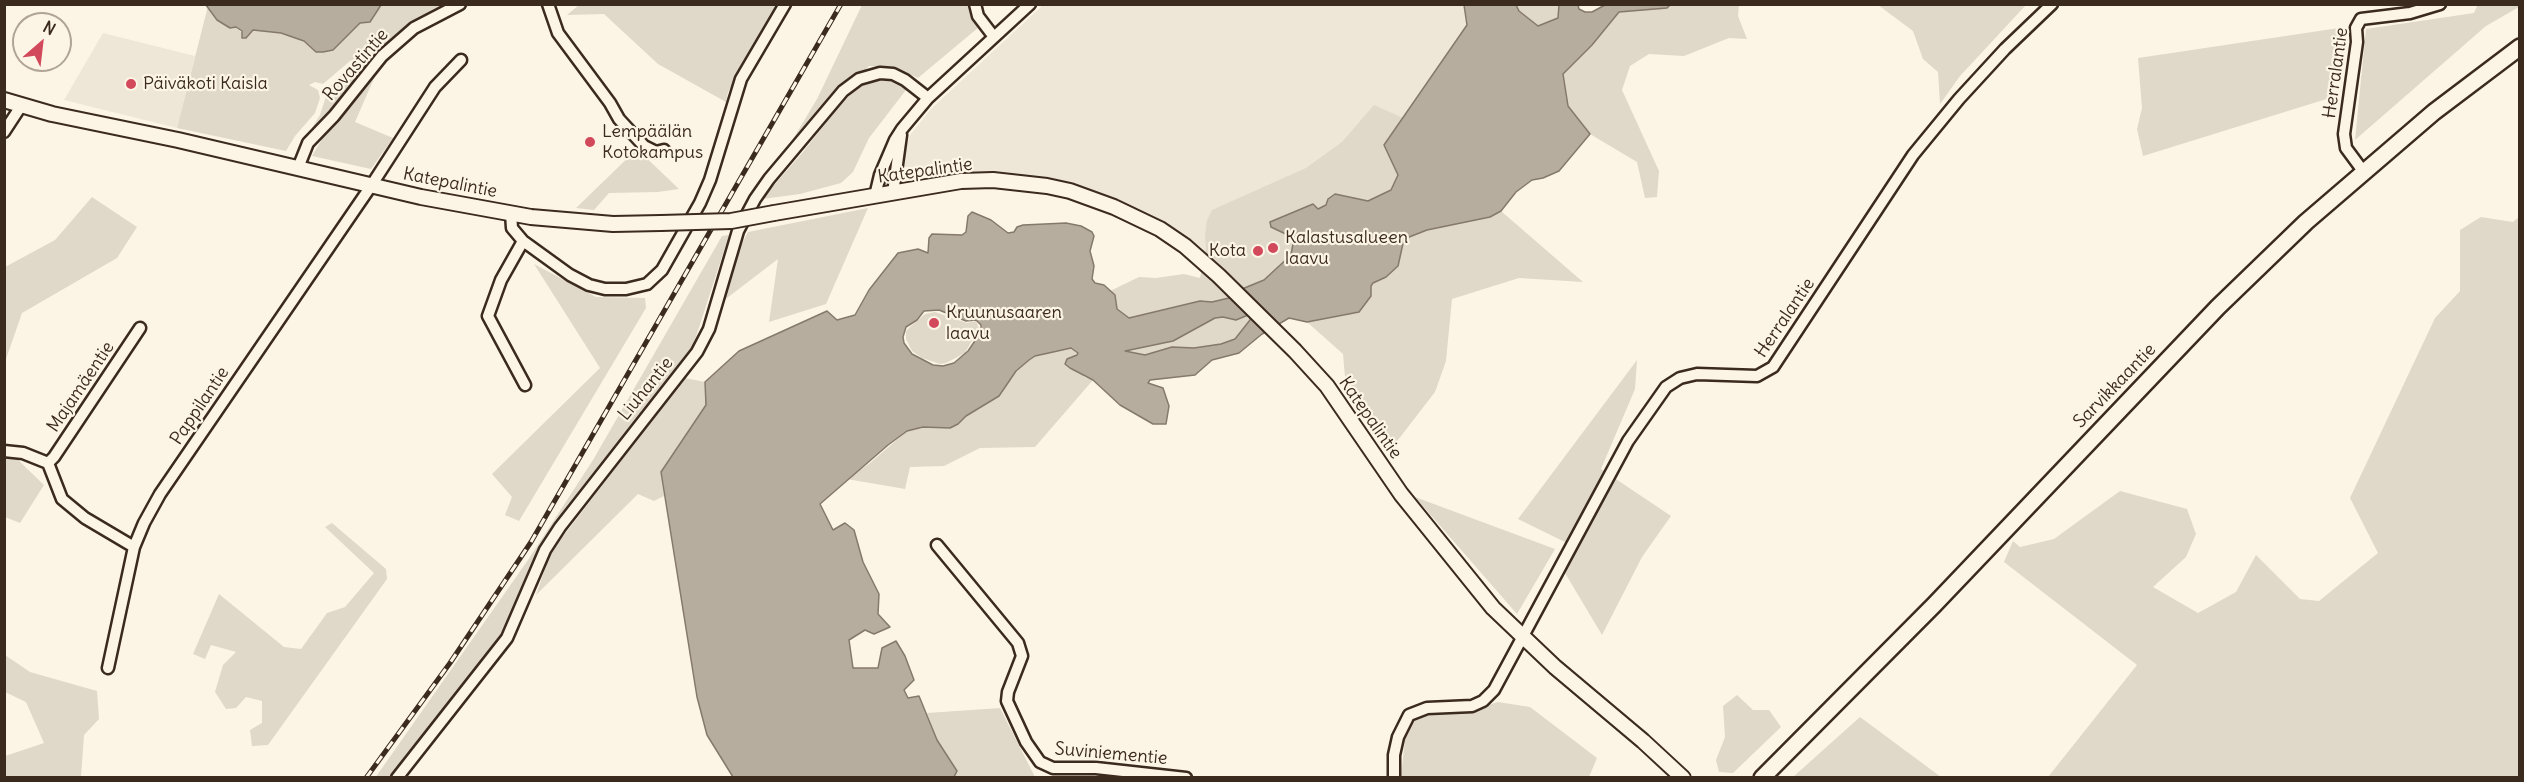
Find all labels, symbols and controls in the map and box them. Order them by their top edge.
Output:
north arrow [12,12,72,72]
text: N [40,16,59,39]
street label: Rovastintie [319,24,393,106]
street label: Herralantie [2319,26,2353,120]
place label: Päiväkoti Kaisla [143,73,268,95]
marker: Päiväkoti Kaisla [124,77,138,91]
place label: Lempäälän Kotokampus [602,121,703,164]
marker: Lempäälän Kotokampus [583,135,597,149]
street label: Katepalintie [876,154,974,188]
street label: Katepalintie [401,163,499,203]
place label: Kalastusalueen laavu [1285,227,1408,270]
place label: Kota [1209,240,1246,262]
marker: Kalastusalueen laavu [1266,241,1280,255]
marker: Kota [1251,244,1265,258]
street label: Herralantie [1750,274,1820,362]
place label: Kruunusaaren laavu [946,302,1062,344]
marker: Kruunusaaren laavu [927,316,941,330]
street label: Majamäentie [43,338,119,436]
street label: Sarvikkaantie [2069,339,2161,433]
street label: Liuhantie [614,353,678,425]
street label: Pappilantie [166,363,234,449]
street label: Katepalintie [1334,373,1406,463]
street label: Suviniementie [1054,738,1168,770]

